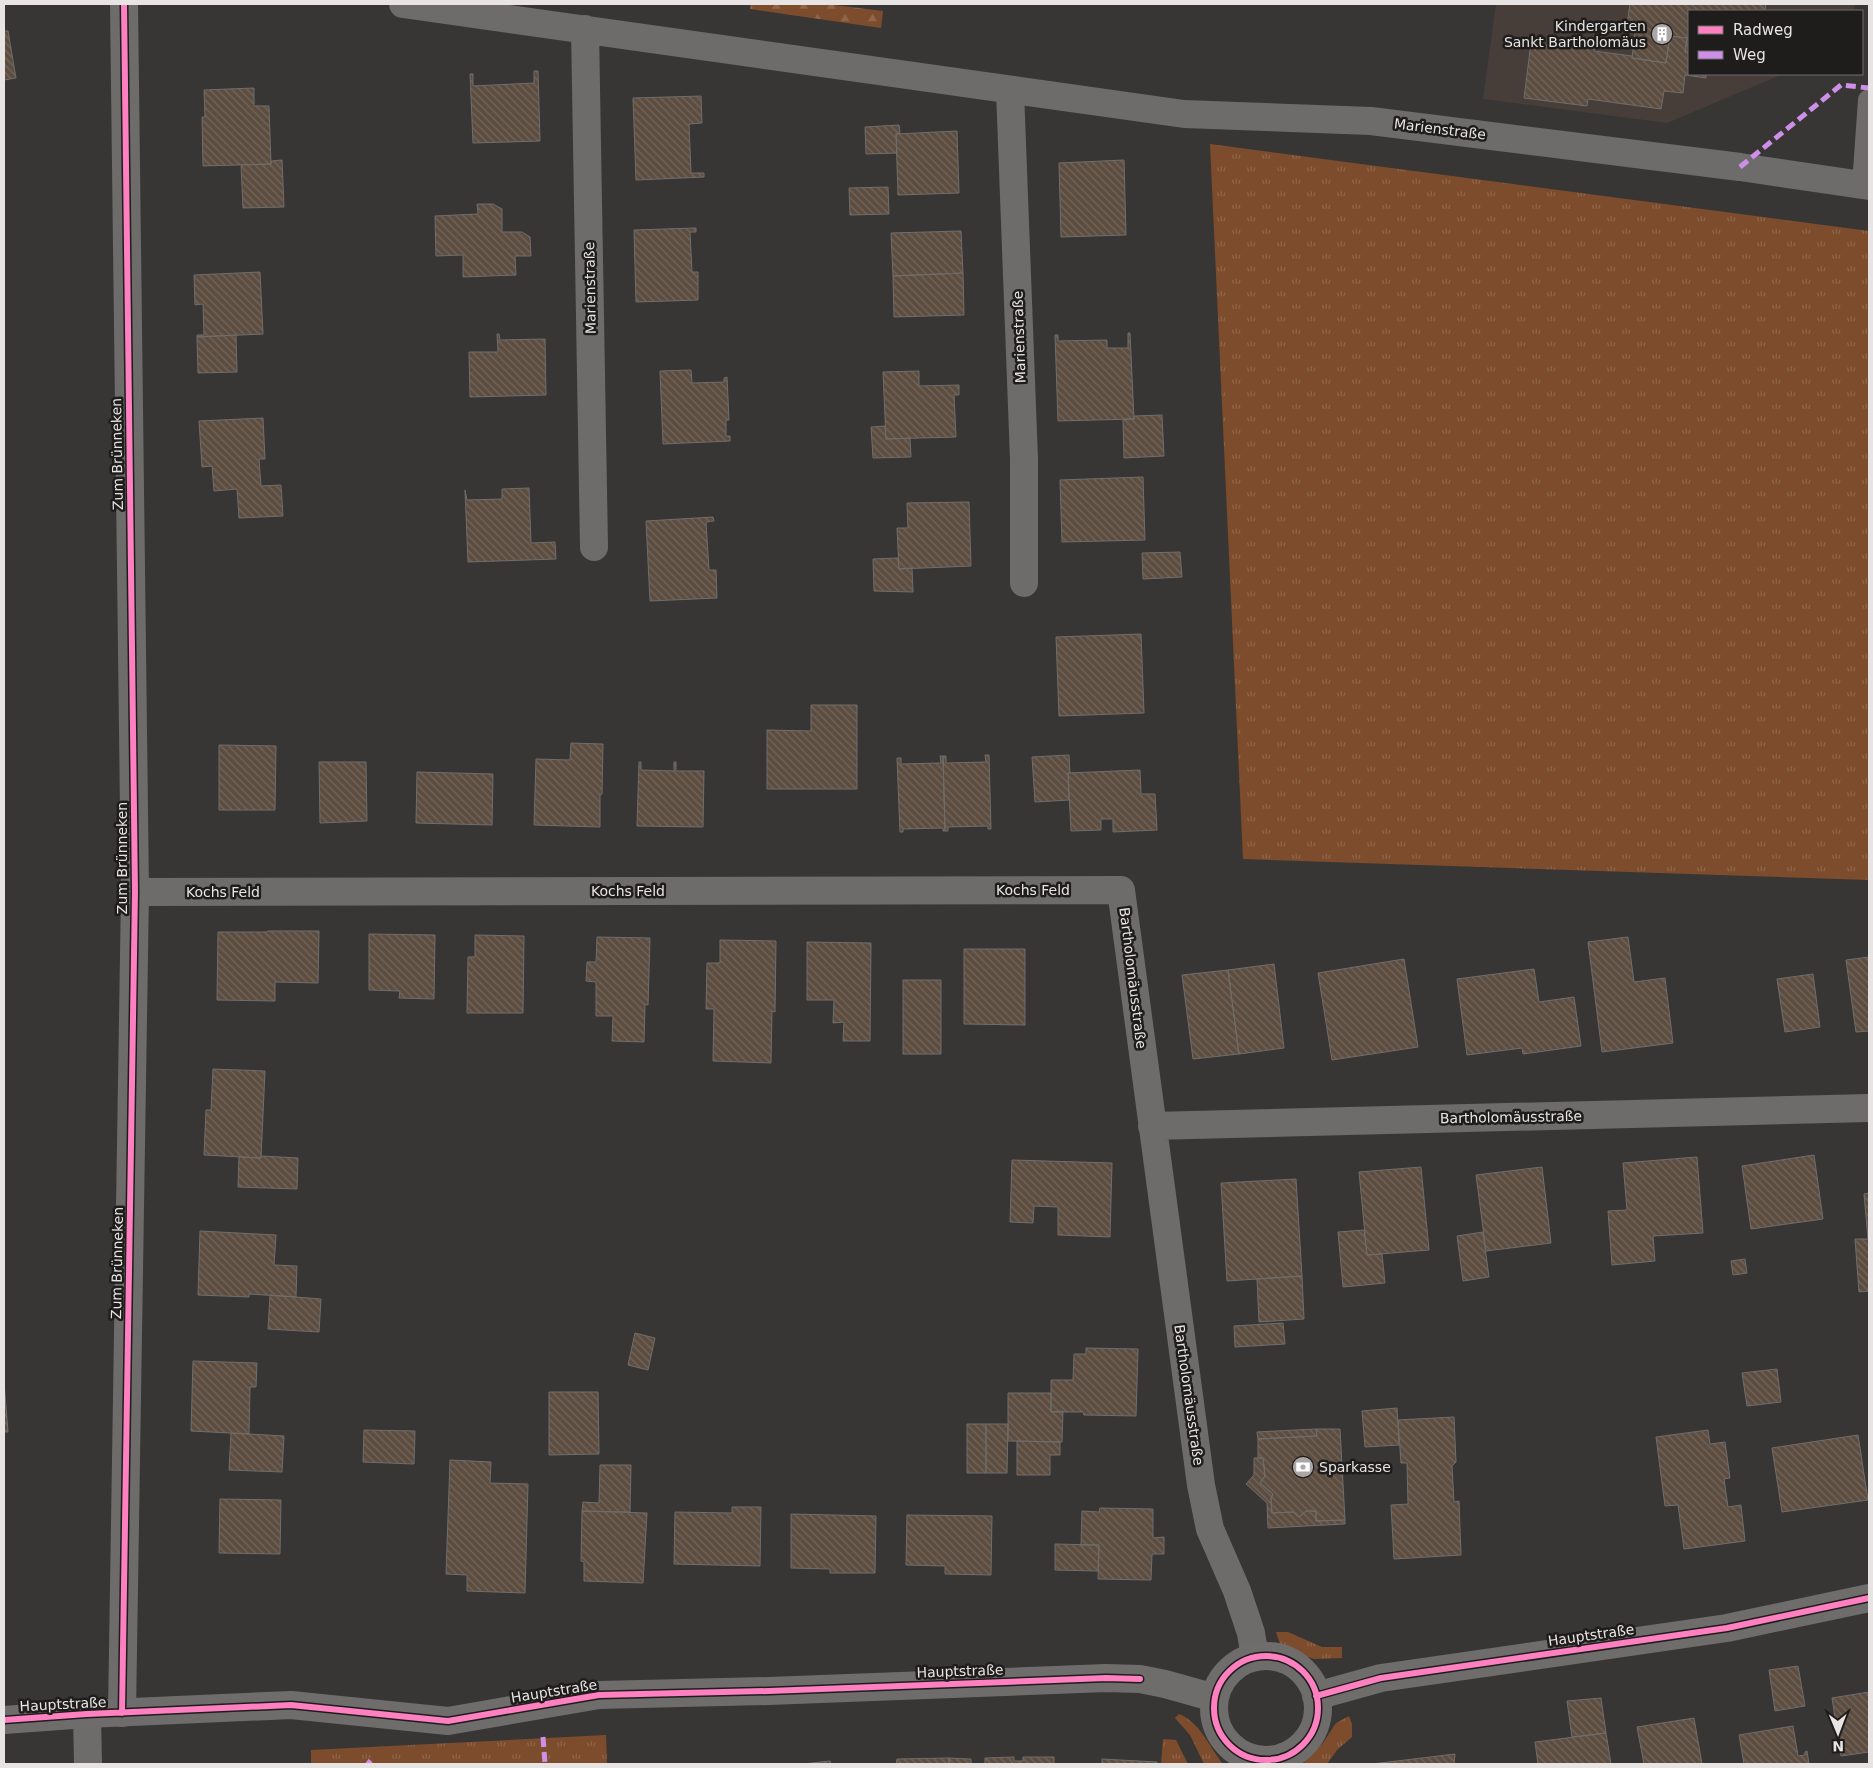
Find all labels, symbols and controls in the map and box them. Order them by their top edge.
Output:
legend [1688,10,1863,75]
place label: Kindergarten Sankt Bartholomäus [1504,18,1646,50]
text: Radweg [1733,21,1793,39]
building icon: Kindergarten Sankt Bartholomäus [1650,22,1674,46]
text: Weg [1733,46,1766,64]
street label: Marienstraße [1393,115,1487,143]
street label: Marienstraße [581,242,599,334]
street label: Marienstraße [1009,291,1029,383]
street label: Zum Brünneken [108,398,126,510]
street label: Zum Brünneken [114,802,130,914]
street label: Kochs Feld [996,882,1070,898]
street label: Kochs Feld [591,883,665,899]
street label: Kochs Feld [186,884,260,900]
street label: Bartholomäusstraße [1116,906,1150,1050]
street label: Bartholomäusstraße [1440,1108,1582,1126]
street label: Zum Brünneken [108,1207,126,1319]
street label: Bartholomäusstraße [1171,1323,1207,1467]
bank icon: Sparkasse [1291,1455,1315,1479]
place label: Sparkasse [1319,1459,1391,1475]
street label: Hauptstraße [1547,1621,1635,1649]
street label: Hauptstraße [916,1661,1004,1681]
street label: Hauptstraße [510,1676,598,1706]
street label: Hauptstraße [19,1694,107,1714]
north arrow [1813,1708,1863,1758]
text: N [1832,1738,1844,1754]

